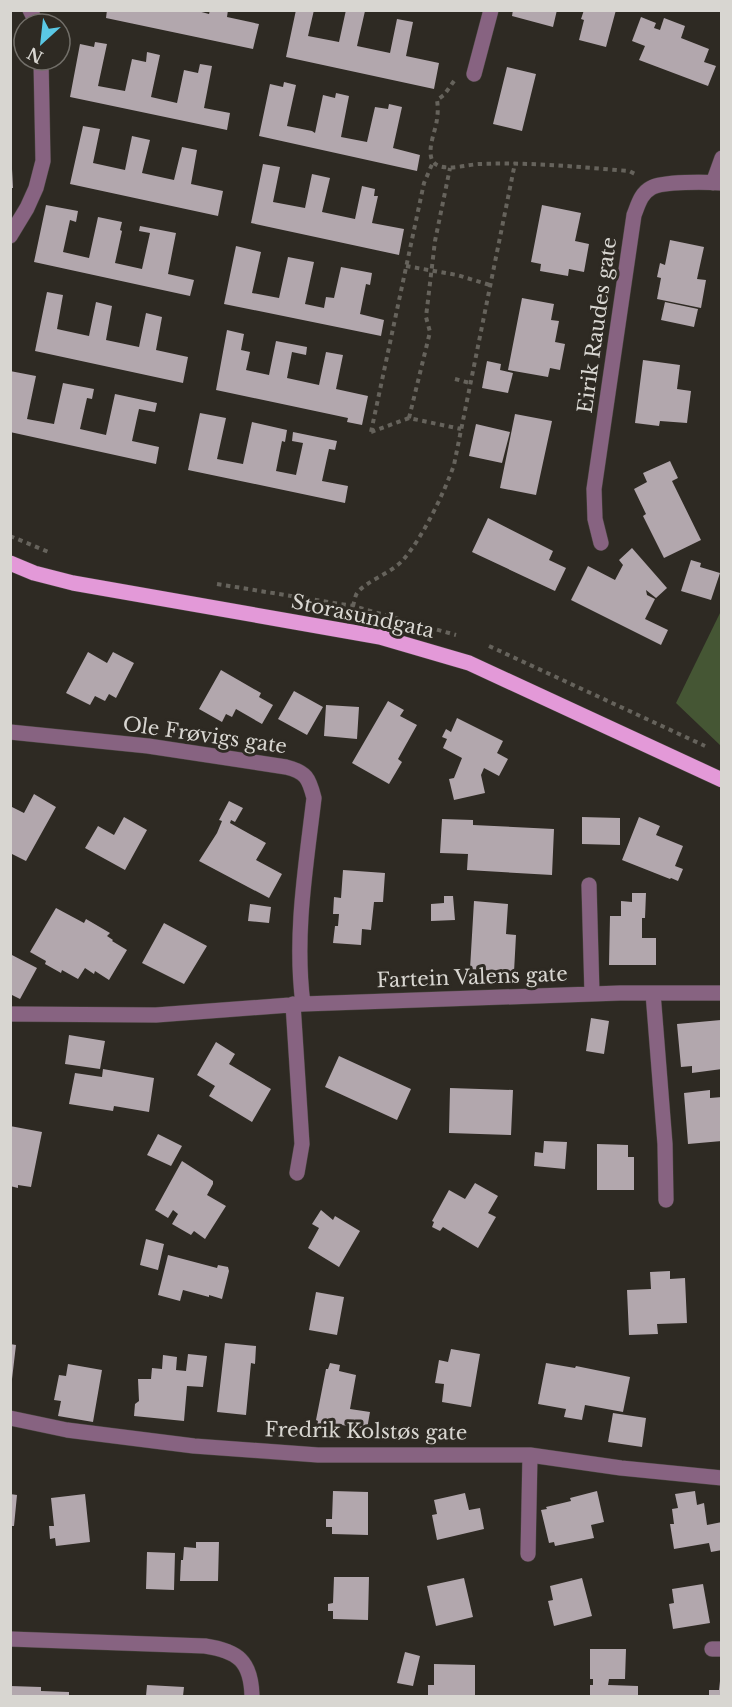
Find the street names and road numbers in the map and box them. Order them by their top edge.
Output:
street label: Eirik Raudes gate [573,235,621,415]
street label: Storasundgata [289,589,438,643]
street label: Ole Frøvigs gate [121,712,289,758]
street label: Fartein Valens gate [376,962,568,992]
street label: Fredrik Kolstøs gate [264,1417,468,1445]

